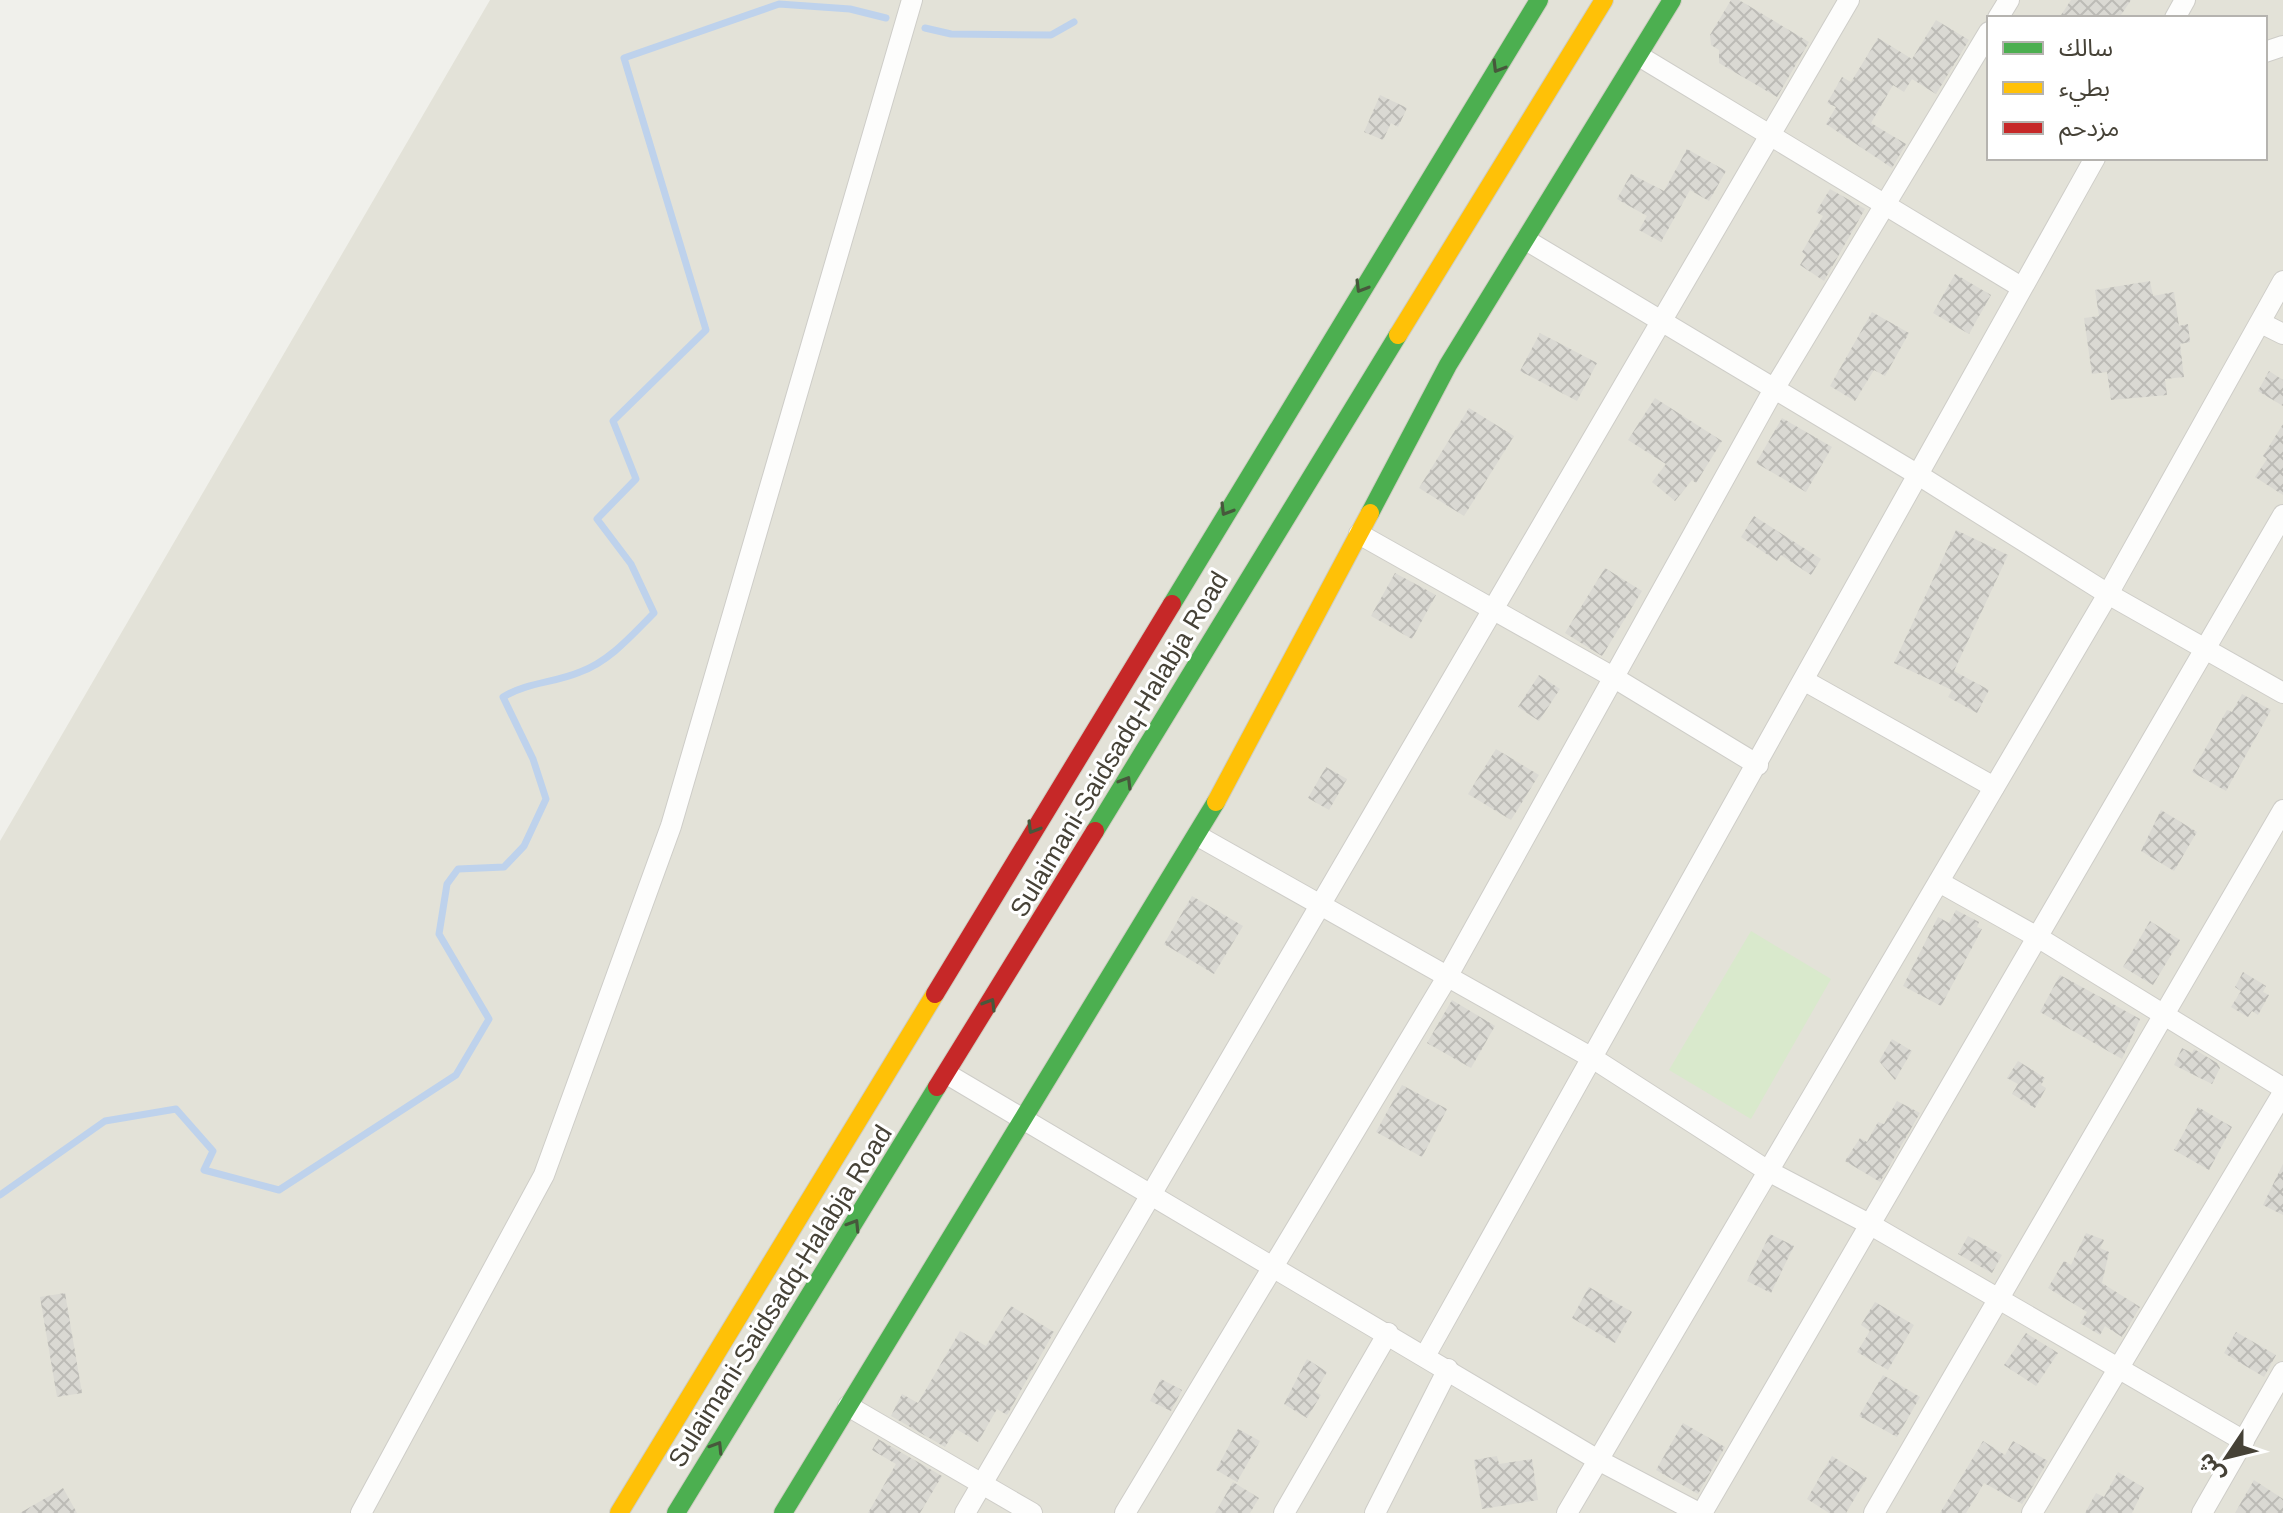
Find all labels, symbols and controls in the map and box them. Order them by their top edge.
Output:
legend [1987,16,2267,160]
text: سالك [2059,34,2113,61]
one-way arrow [1493,58,1508,73]
text: بطيء [2059,74,2110,107]
text: مزدحم [2059,114,2119,145]
one-way arrow [1355,278,1371,293]
one-way arrow [1220,501,1236,516]
street label: Sulaimani-Saidsadq-Halabja Road [1004,566,1234,922]
one-way arrow [1116,776,1131,791]
one-way arrow [1028,819,1043,834]
one-way arrow [980,998,996,1013]
street label: Sulaimani-Saidsadq-Halabja Road [662,1120,898,1472]
one-way arrow [844,1220,859,1234]
north arrow [2187,1417,2267,1497]
one-way arrow [707,1441,723,1456]
text: ش [2192,1449,2230,1488]

